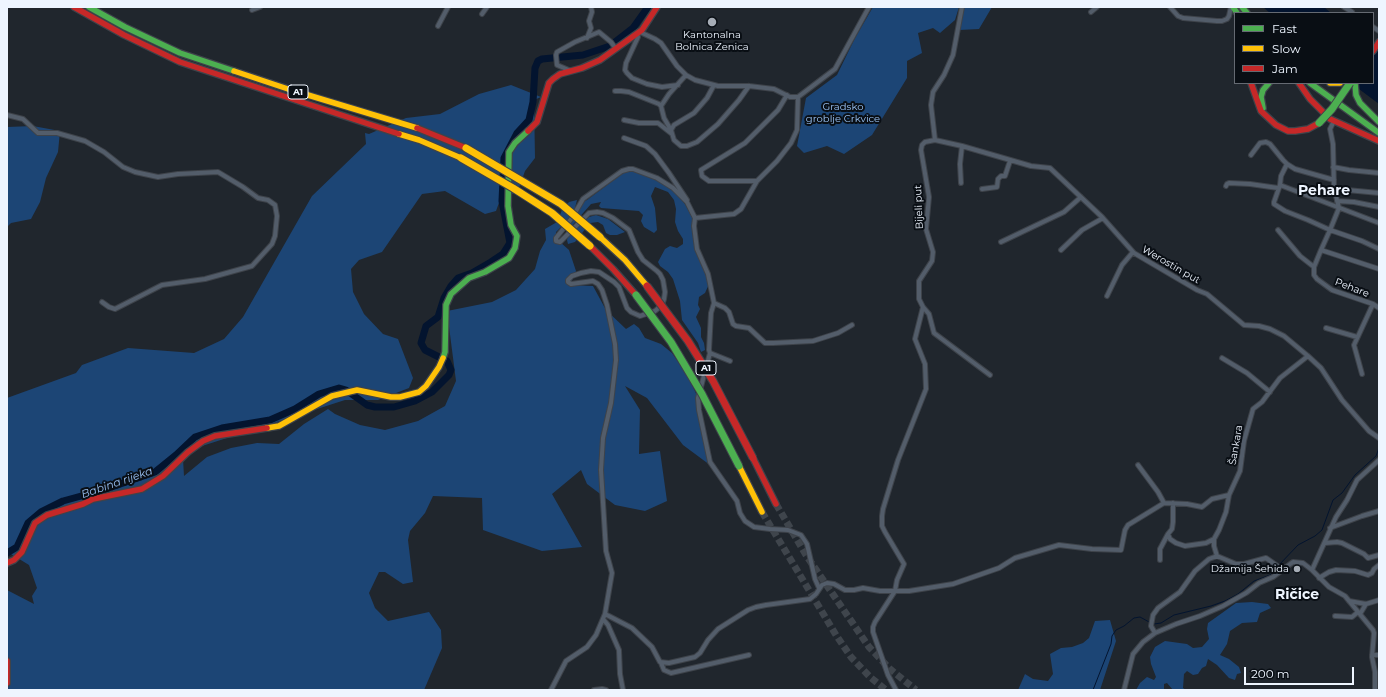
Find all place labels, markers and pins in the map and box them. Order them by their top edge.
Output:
marker: Kantonalna Bolnica Zenica [706,16,718,28]
place label: Kantonalna Bolnica Zenica [675,29,749,52]
place label: Džamija Šehida [1211,563,1289,575]
marker: Džamija Šehida [1292,564,1302,574]

